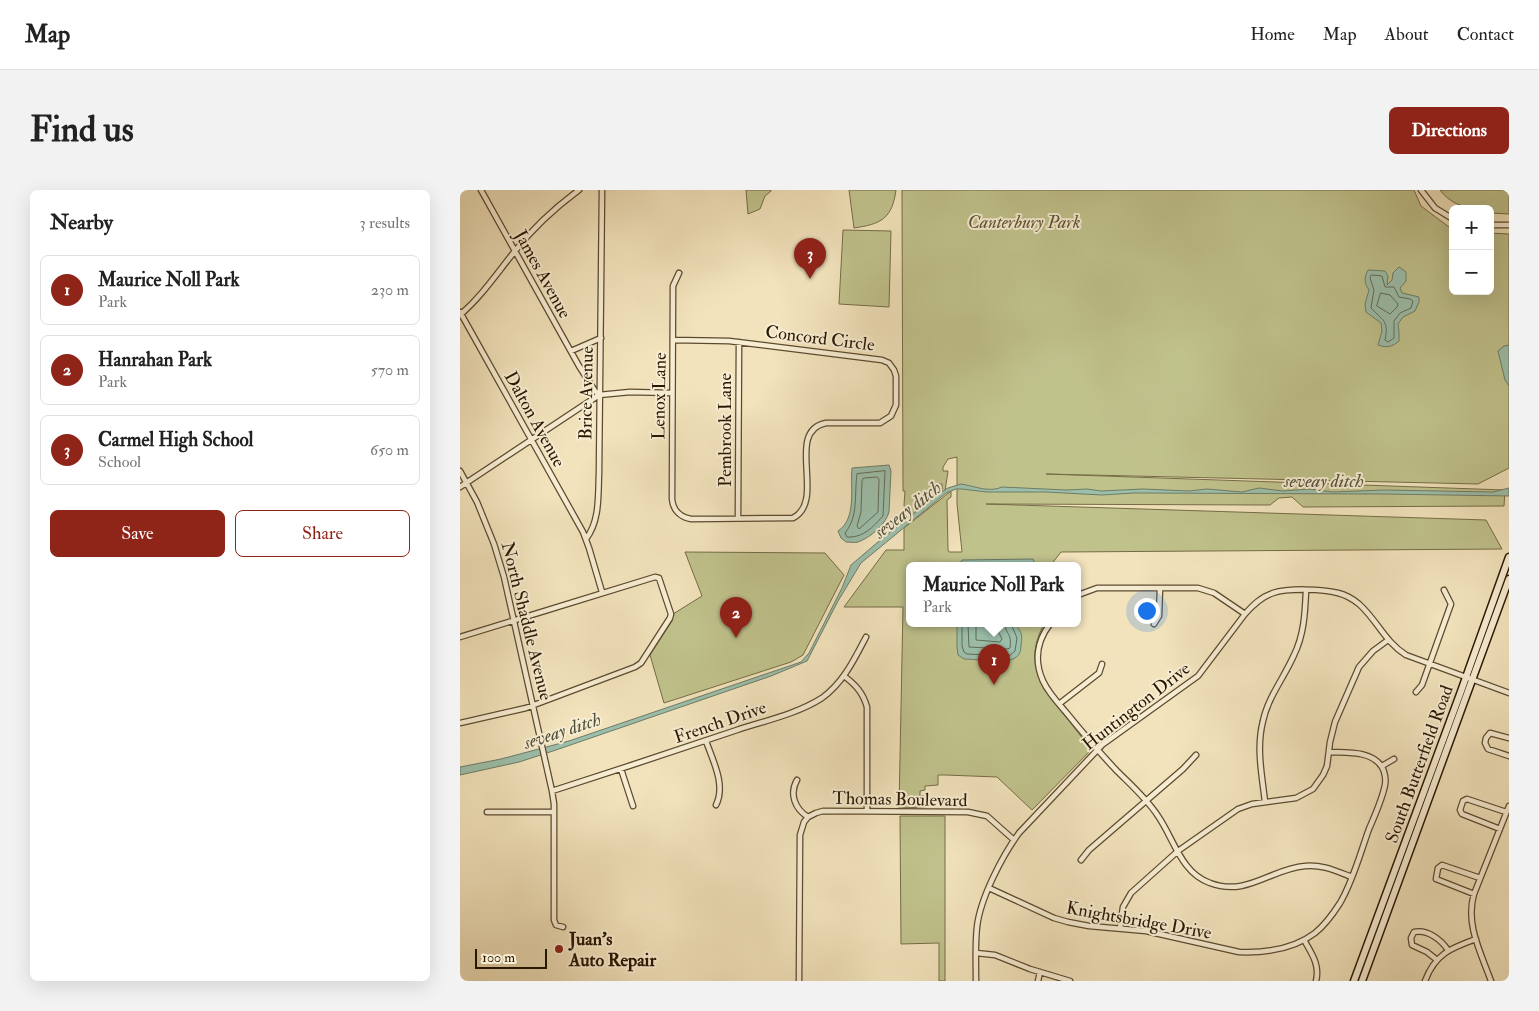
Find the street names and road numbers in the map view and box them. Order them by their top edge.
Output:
street label: James Avenue [508,225,577,323]
street label: Concord Circle [764,320,876,357]
street label: Brice Avenue [574,345,599,440]
street label: Lenox Lane [647,352,672,440]
street label: Dalton Avenue [499,367,571,472]
street label: Pembrook Lane [714,373,737,487]
street label: North Shaddle Avenue [496,539,557,703]
street label: Huntington Drive [1078,657,1195,756]
street label: South Butterfield Road [1380,682,1459,846]
street label: French Drive [671,696,770,749]
street label: Thomas Boulevard [832,787,968,812]
street label: Knightsbridge Drive [1064,896,1214,945]

